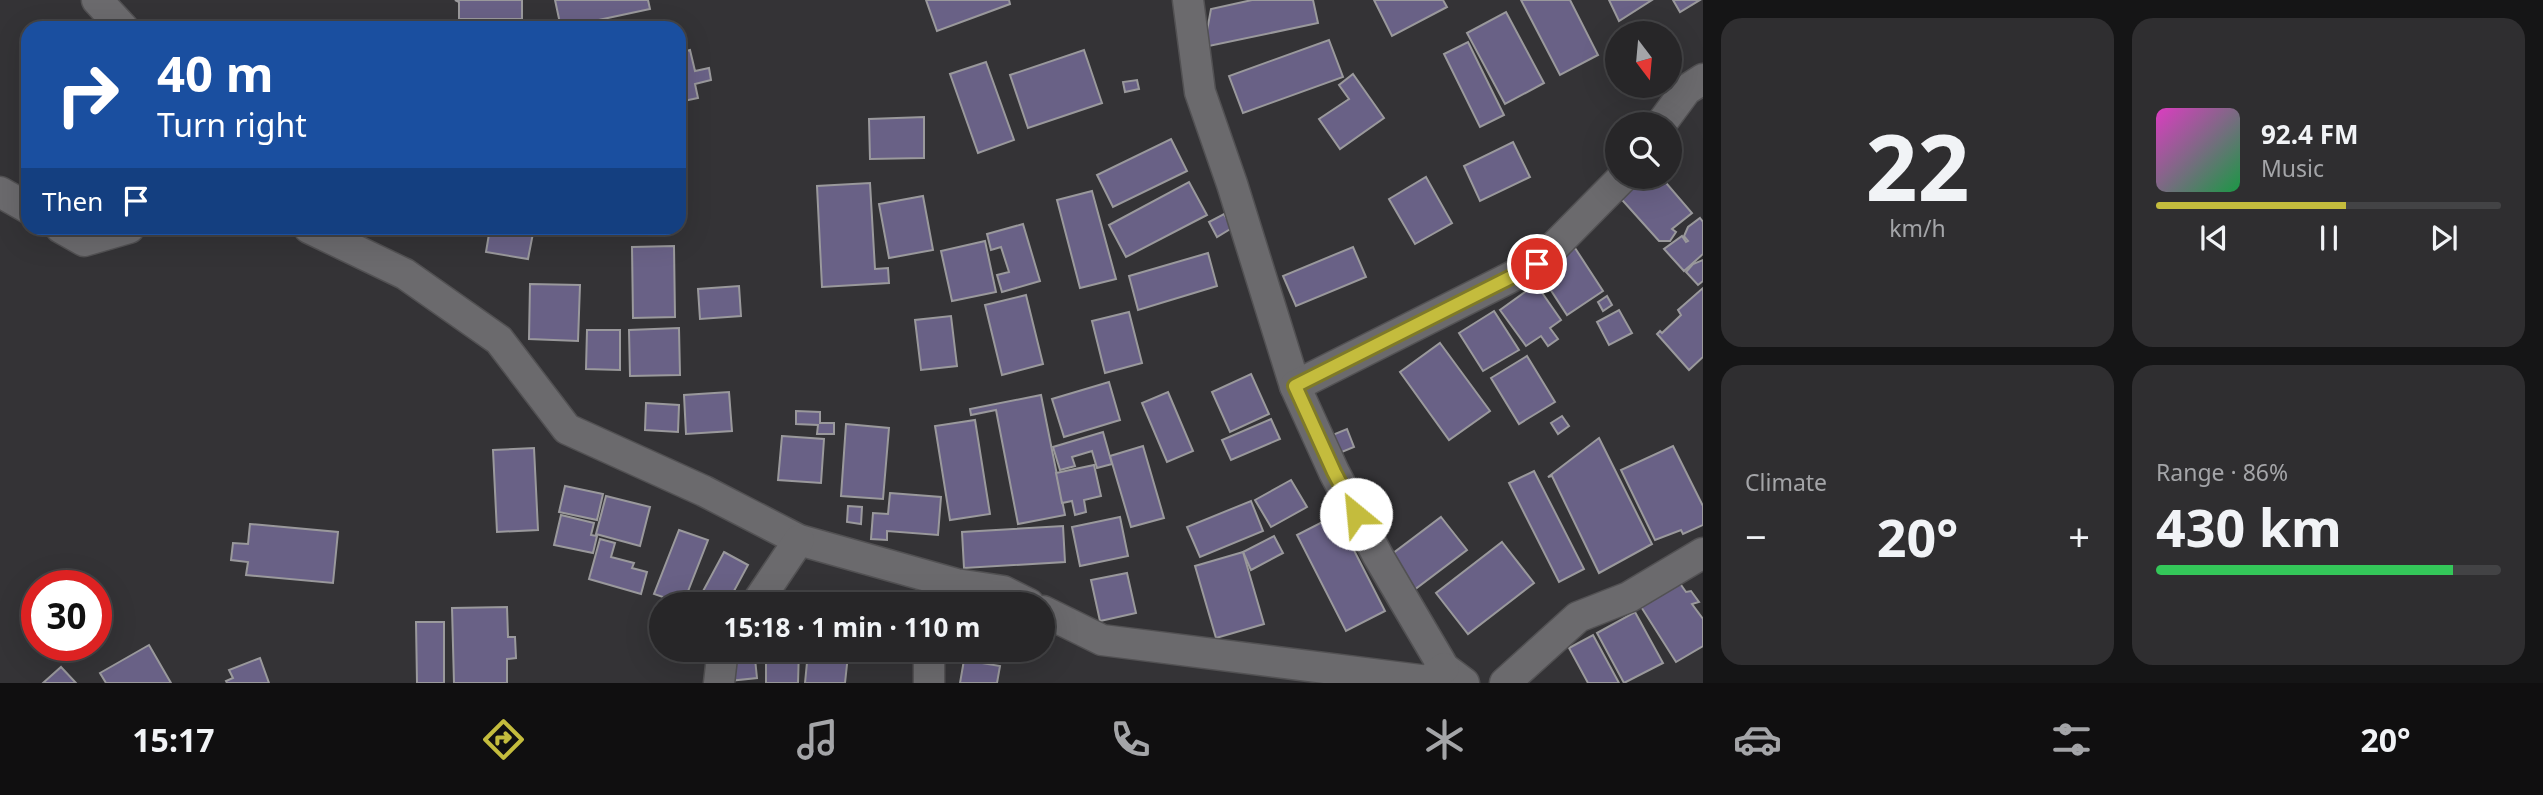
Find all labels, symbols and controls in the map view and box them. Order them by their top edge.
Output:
north arrow [1605,21,1682,98]
map controls [1605,21,1682,189]
text: 40 m [157,40,274,106]
icon: right [42,49,133,140]
text: Turn right [157,103,307,146]
text: 22 [1865,104,1970,228]
button: search [1605,112,1682,189]
text: 92.4 FM [2261,116,2358,152]
text: Music [2261,152,2324,184]
icon: arrive [117,182,155,220]
text: Then [42,183,103,219]
text: km/h [1889,212,1946,244]
icon: previous [2195,219,2233,257]
icon: pause [2310,219,2348,257]
icon: next [2425,219,2463,257]
pin [1507,234,1567,294]
icon: arrive [1518,245,1556,283]
text: Range · 86% [2156,456,2288,488]
text: Climate [1745,466,1827,498]
position arrow [1319,477,1393,551]
text: 430 km [2156,491,2342,562]
text: 20° [1877,501,1958,572]
text: − [1745,510,1767,562]
text: + [2068,510,2090,562]
speed limit sign: 30 [21,570,112,661]
text: 15:18 · 1 min · 110 m [724,609,980,645]
icon: directions [479,715,528,764]
icon: music [793,715,842,764]
icon: phone [1106,715,1155,764]
icon: climate [1420,715,1469,764]
icon: car [1733,715,1782,764]
icon: filters [2047,715,2096,764]
text: 15:17 [132,718,215,761]
text: 20° [2360,718,2411,761]

